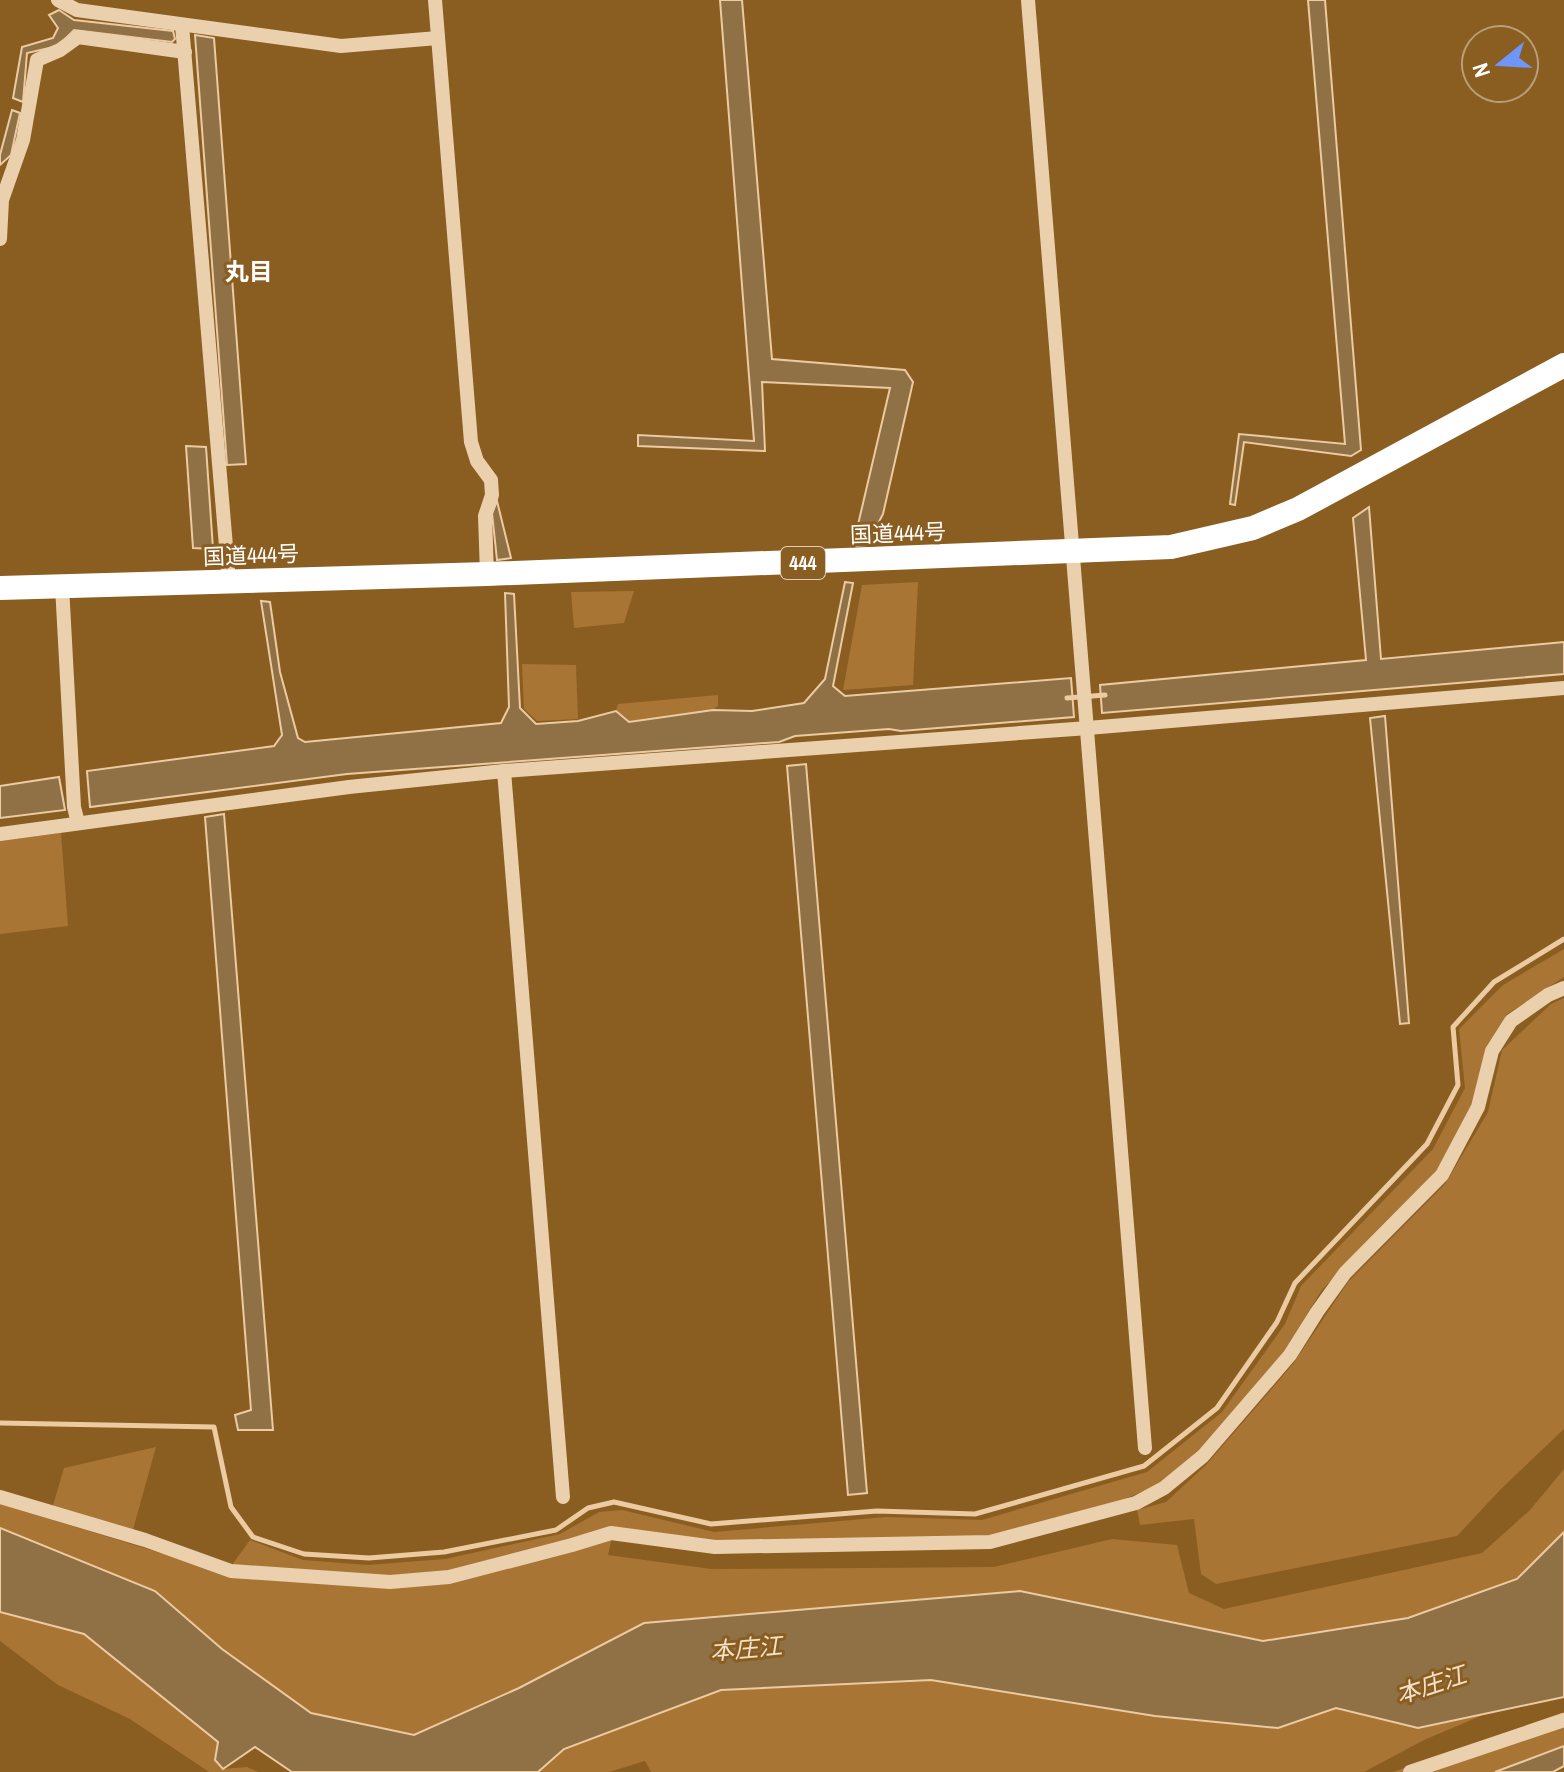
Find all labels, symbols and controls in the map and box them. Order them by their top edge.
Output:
north arrow [1460,24,1540,104]
text: N [1465,59,1497,81]
district label: 丸目 [225,255,273,287]
street label: 国道444号 [849,516,947,550]
street label: 国道444号 [202,538,300,572]
road number: 444 [781,547,825,579]
water label: 本庄江 [709,1629,786,1667]
water label: 本庄江 [1392,1657,1473,1710]

